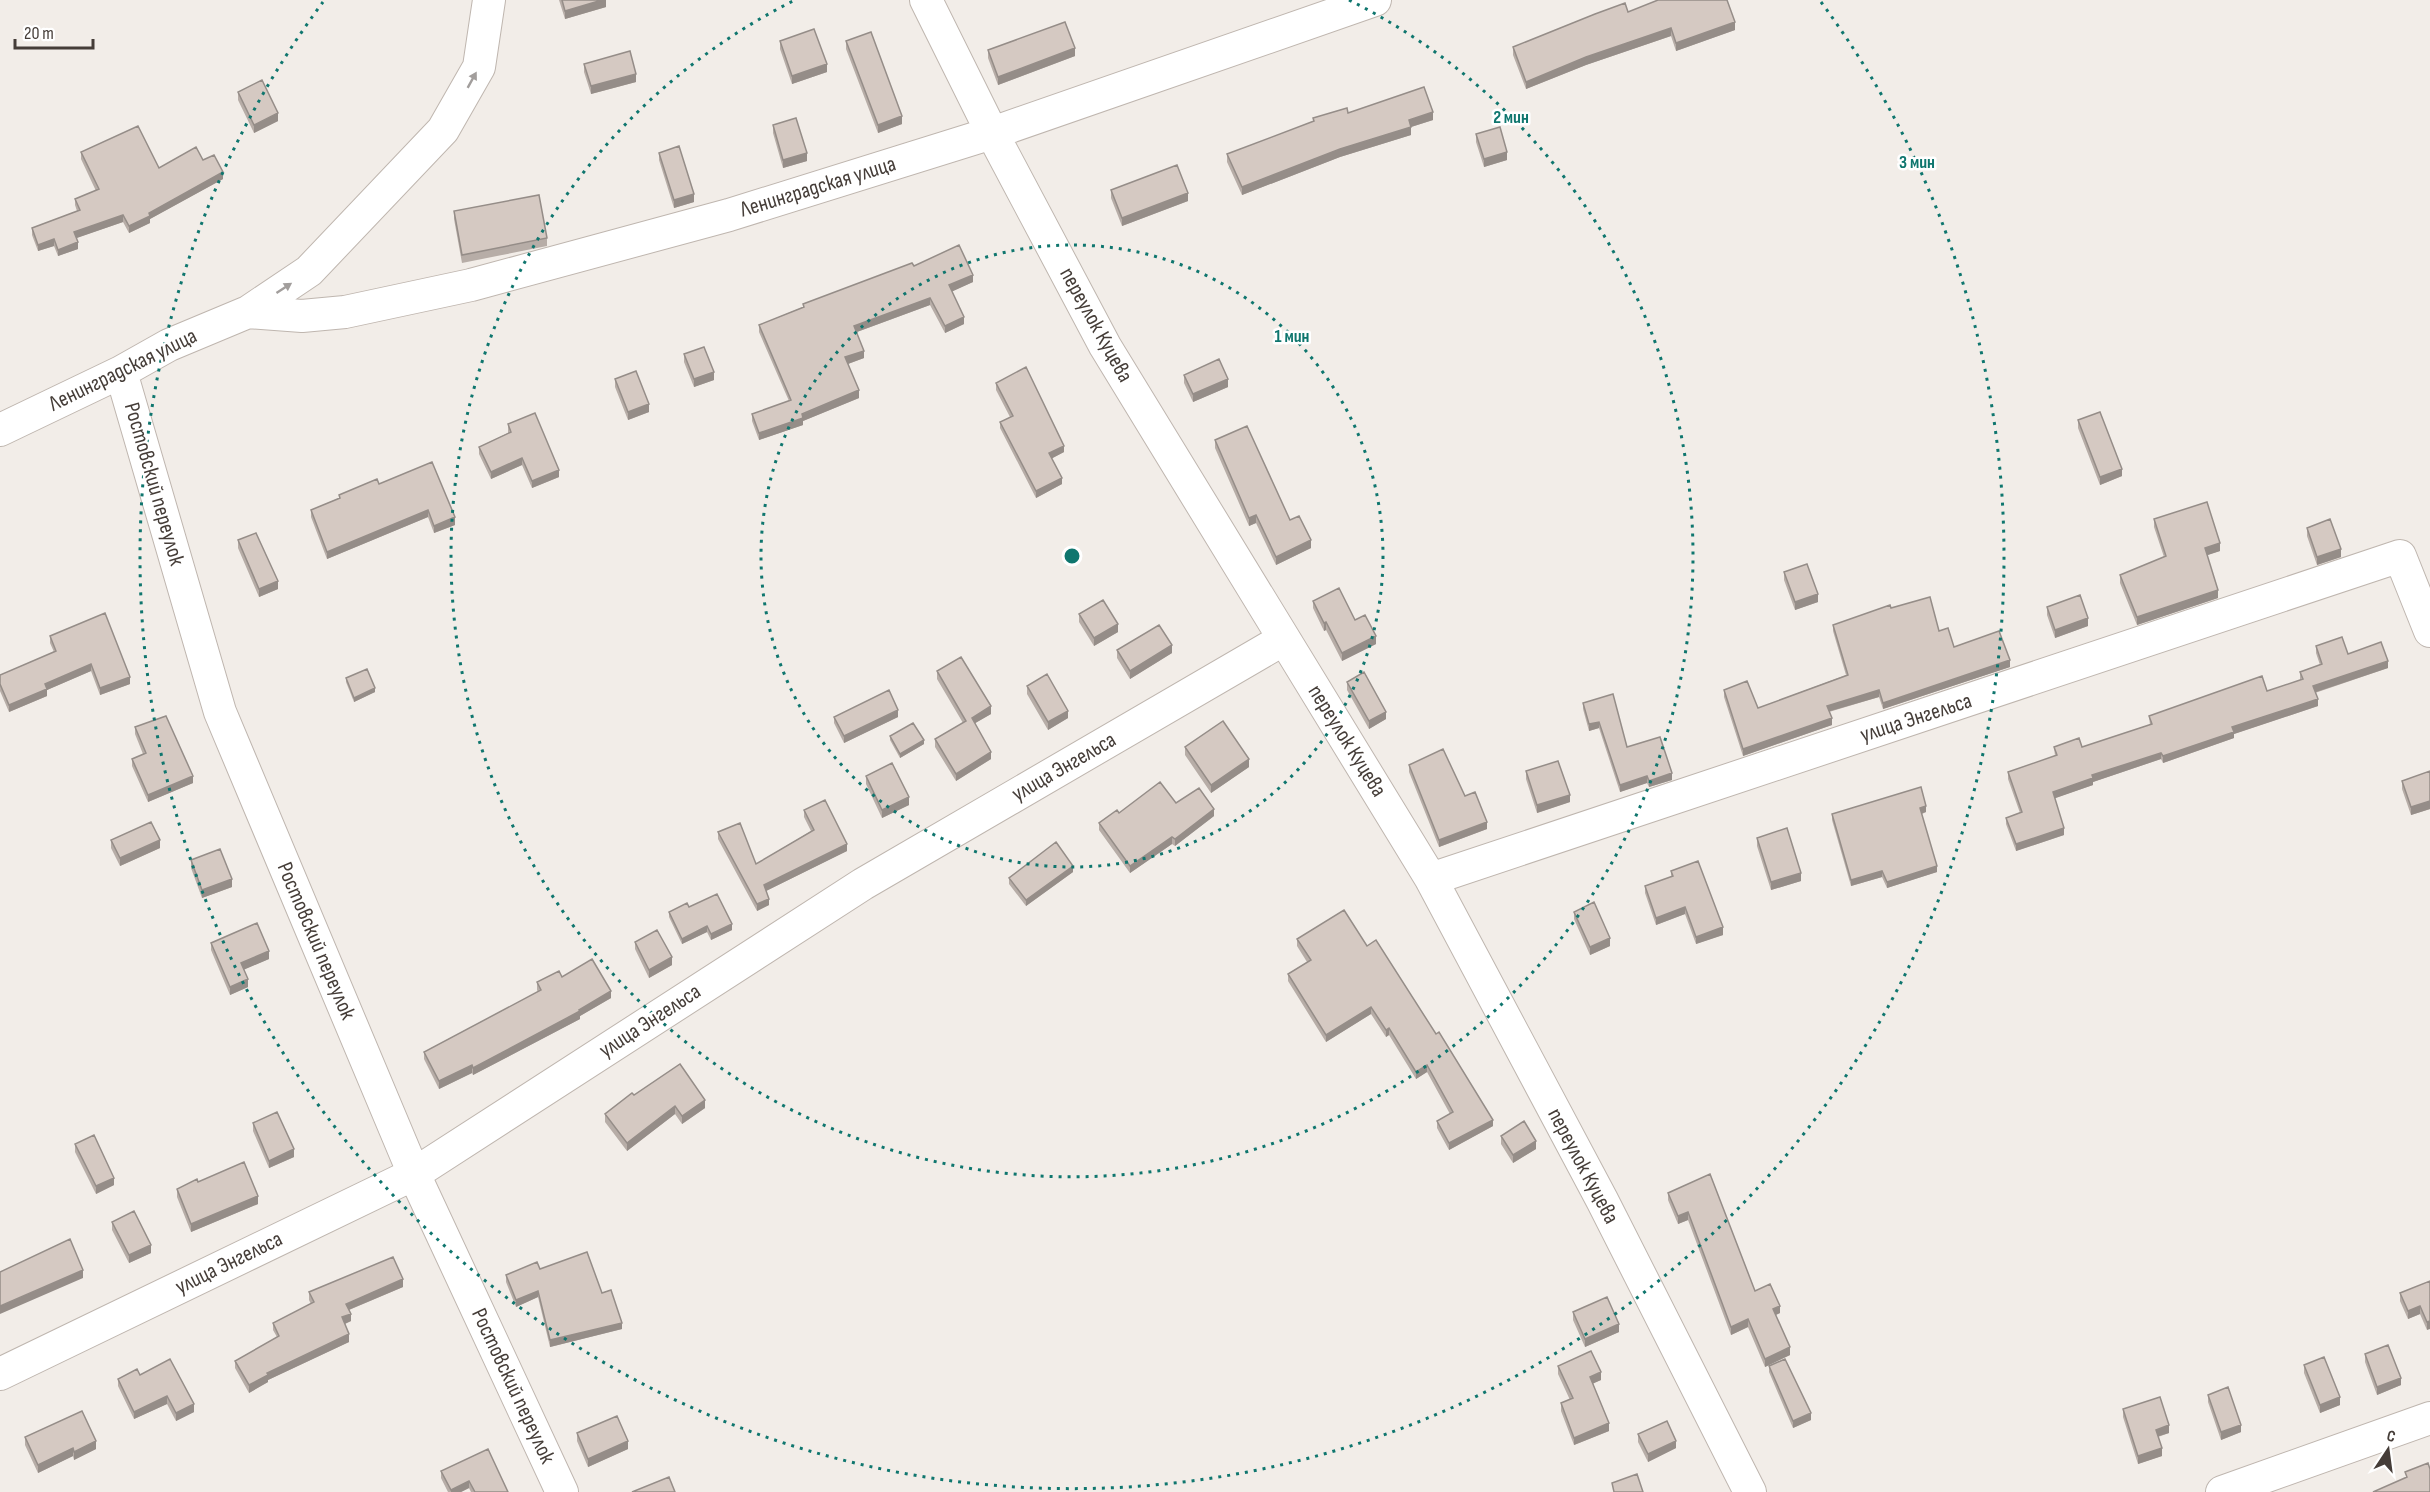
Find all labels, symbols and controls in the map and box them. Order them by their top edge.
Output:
scale bar [15,12,93,50]
text: 20 m [24,23,54,44]
one-way arrow [467,71,477,88]
text: 2 мин [1493,107,1529,128]
street label: Ленинградская улица [736,151,899,224]
text: 3 мин [1899,152,1935,173]
street label: переулок Куцева [1053,263,1139,387]
one-way arrow [276,282,292,294]
street label: Ленинградская улица [44,323,201,418]
text: 1 мин [1275,326,1310,347]
street label: Ростовский переулок [118,399,190,569]
centre of rings [1062,546,1082,566]
street label: переулок Куцева [1302,680,1392,802]
street label: улица Энгельса [1857,687,1975,749]
street label: улица Энгельса [1007,726,1121,808]
street label: Ростовский переулок [271,858,362,1024]
street label: улица Энгельса [594,978,706,1064]
street label: переулок Куцева [1541,1104,1625,1228]
street label: улица Энгельса [171,1225,287,1301]
street label: Ростовский переулок [465,1304,561,1469]
north arrow [2358,1420,2418,1480]
text: С [2385,1427,2397,1447]

